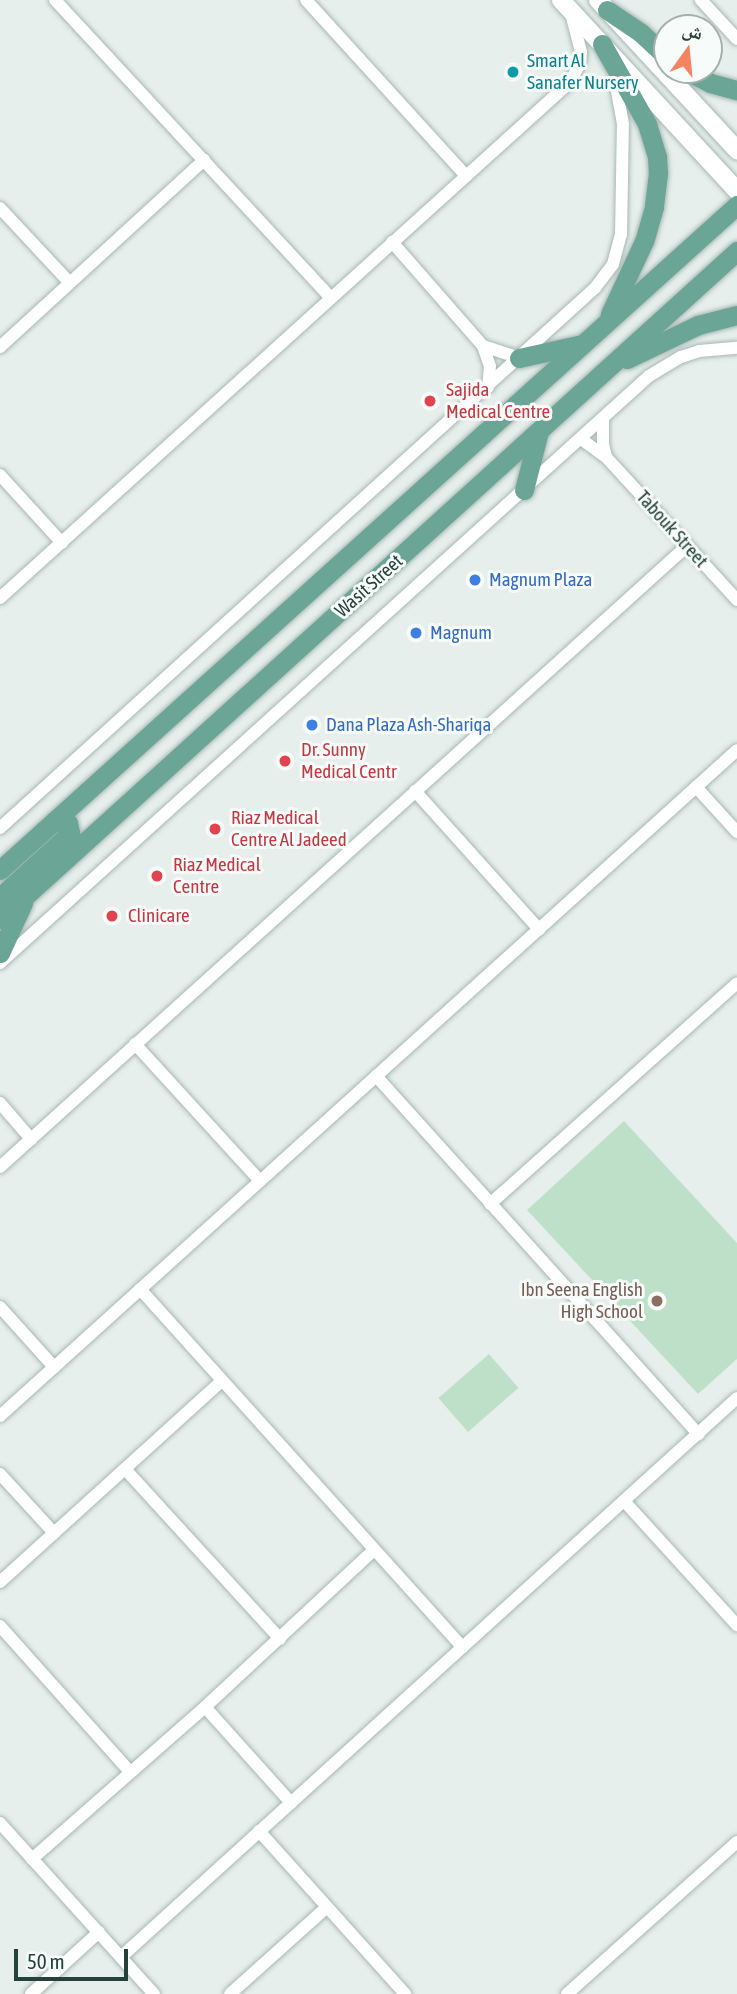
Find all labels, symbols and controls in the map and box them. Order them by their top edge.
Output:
north arrow [653,14,723,84]
text: ش [680,17,705,44]
place label: Smart Al Sanafer Nursery [527,50,639,94]
marker: Smart Al Sanafer Nursery [505,64,521,80]
place label: Sajida Medical Centre [446,379,550,423]
marker: Sajida Medical Centre [420,391,440,411]
street label: Tabouk Street [632,486,712,572]
street label: Wasit Street [331,550,407,622]
place label: Magnum Plaza [489,569,592,591]
marker: Magnum Plaza [467,572,483,588]
place label: Magnum [430,622,492,644]
marker: Magnum [408,625,424,641]
place label: Dana Plaza Ash-Shariqa [326,714,491,736]
marker: Dana Plaza Ash-Shariqa [304,717,320,733]
place label: Dr. Sunny Medical Centr [301,739,397,783]
marker: Dr. Sunny Medical Centr [275,751,295,771]
place label: Riaz Medical Centre Al Jadeed [231,807,347,851]
marker: Riaz Medical Centre Al Jadeed [205,819,225,839]
place label: Riaz Medical Centre [173,854,261,898]
marker: Riaz Medical Centre [147,866,167,886]
place label: Clinicare [128,905,190,927]
marker: Clinicare [102,906,122,926]
place label: Ibn Seena English High School [521,1279,643,1323]
marker: Ibn Seena English High School [649,1293,665,1309]
scale bar [18,1934,131,1978]
text: 50 m [27,1949,65,1973]

